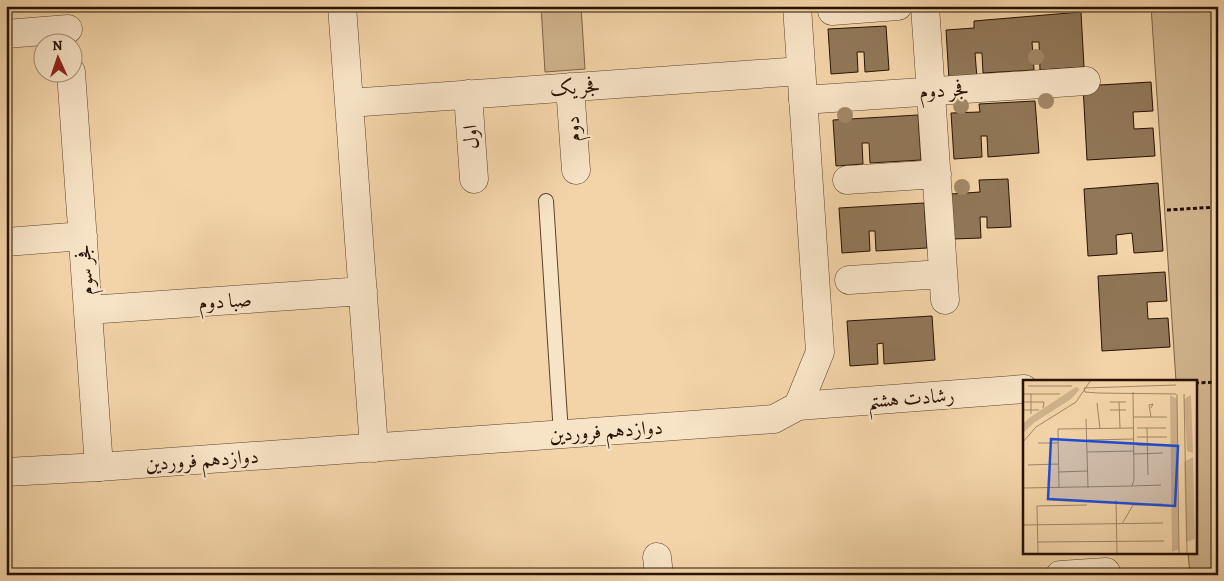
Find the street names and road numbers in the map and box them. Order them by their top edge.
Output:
street label: فجر یک [549,72,601,102]
street label: فجر دوم [918,75,970,109]
street label: دوم [559,115,591,143]
street label: اول [457,124,485,150]
street label: فجر سوم [70,243,104,297]
street label: صبا دوم [197,286,253,320]
street label: رشادت هشتم [867,381,956,420]
street label: دوازدهم فروردین [548,414,664,453]
street label: دوازدهم فروردین [144,443,260,482]

